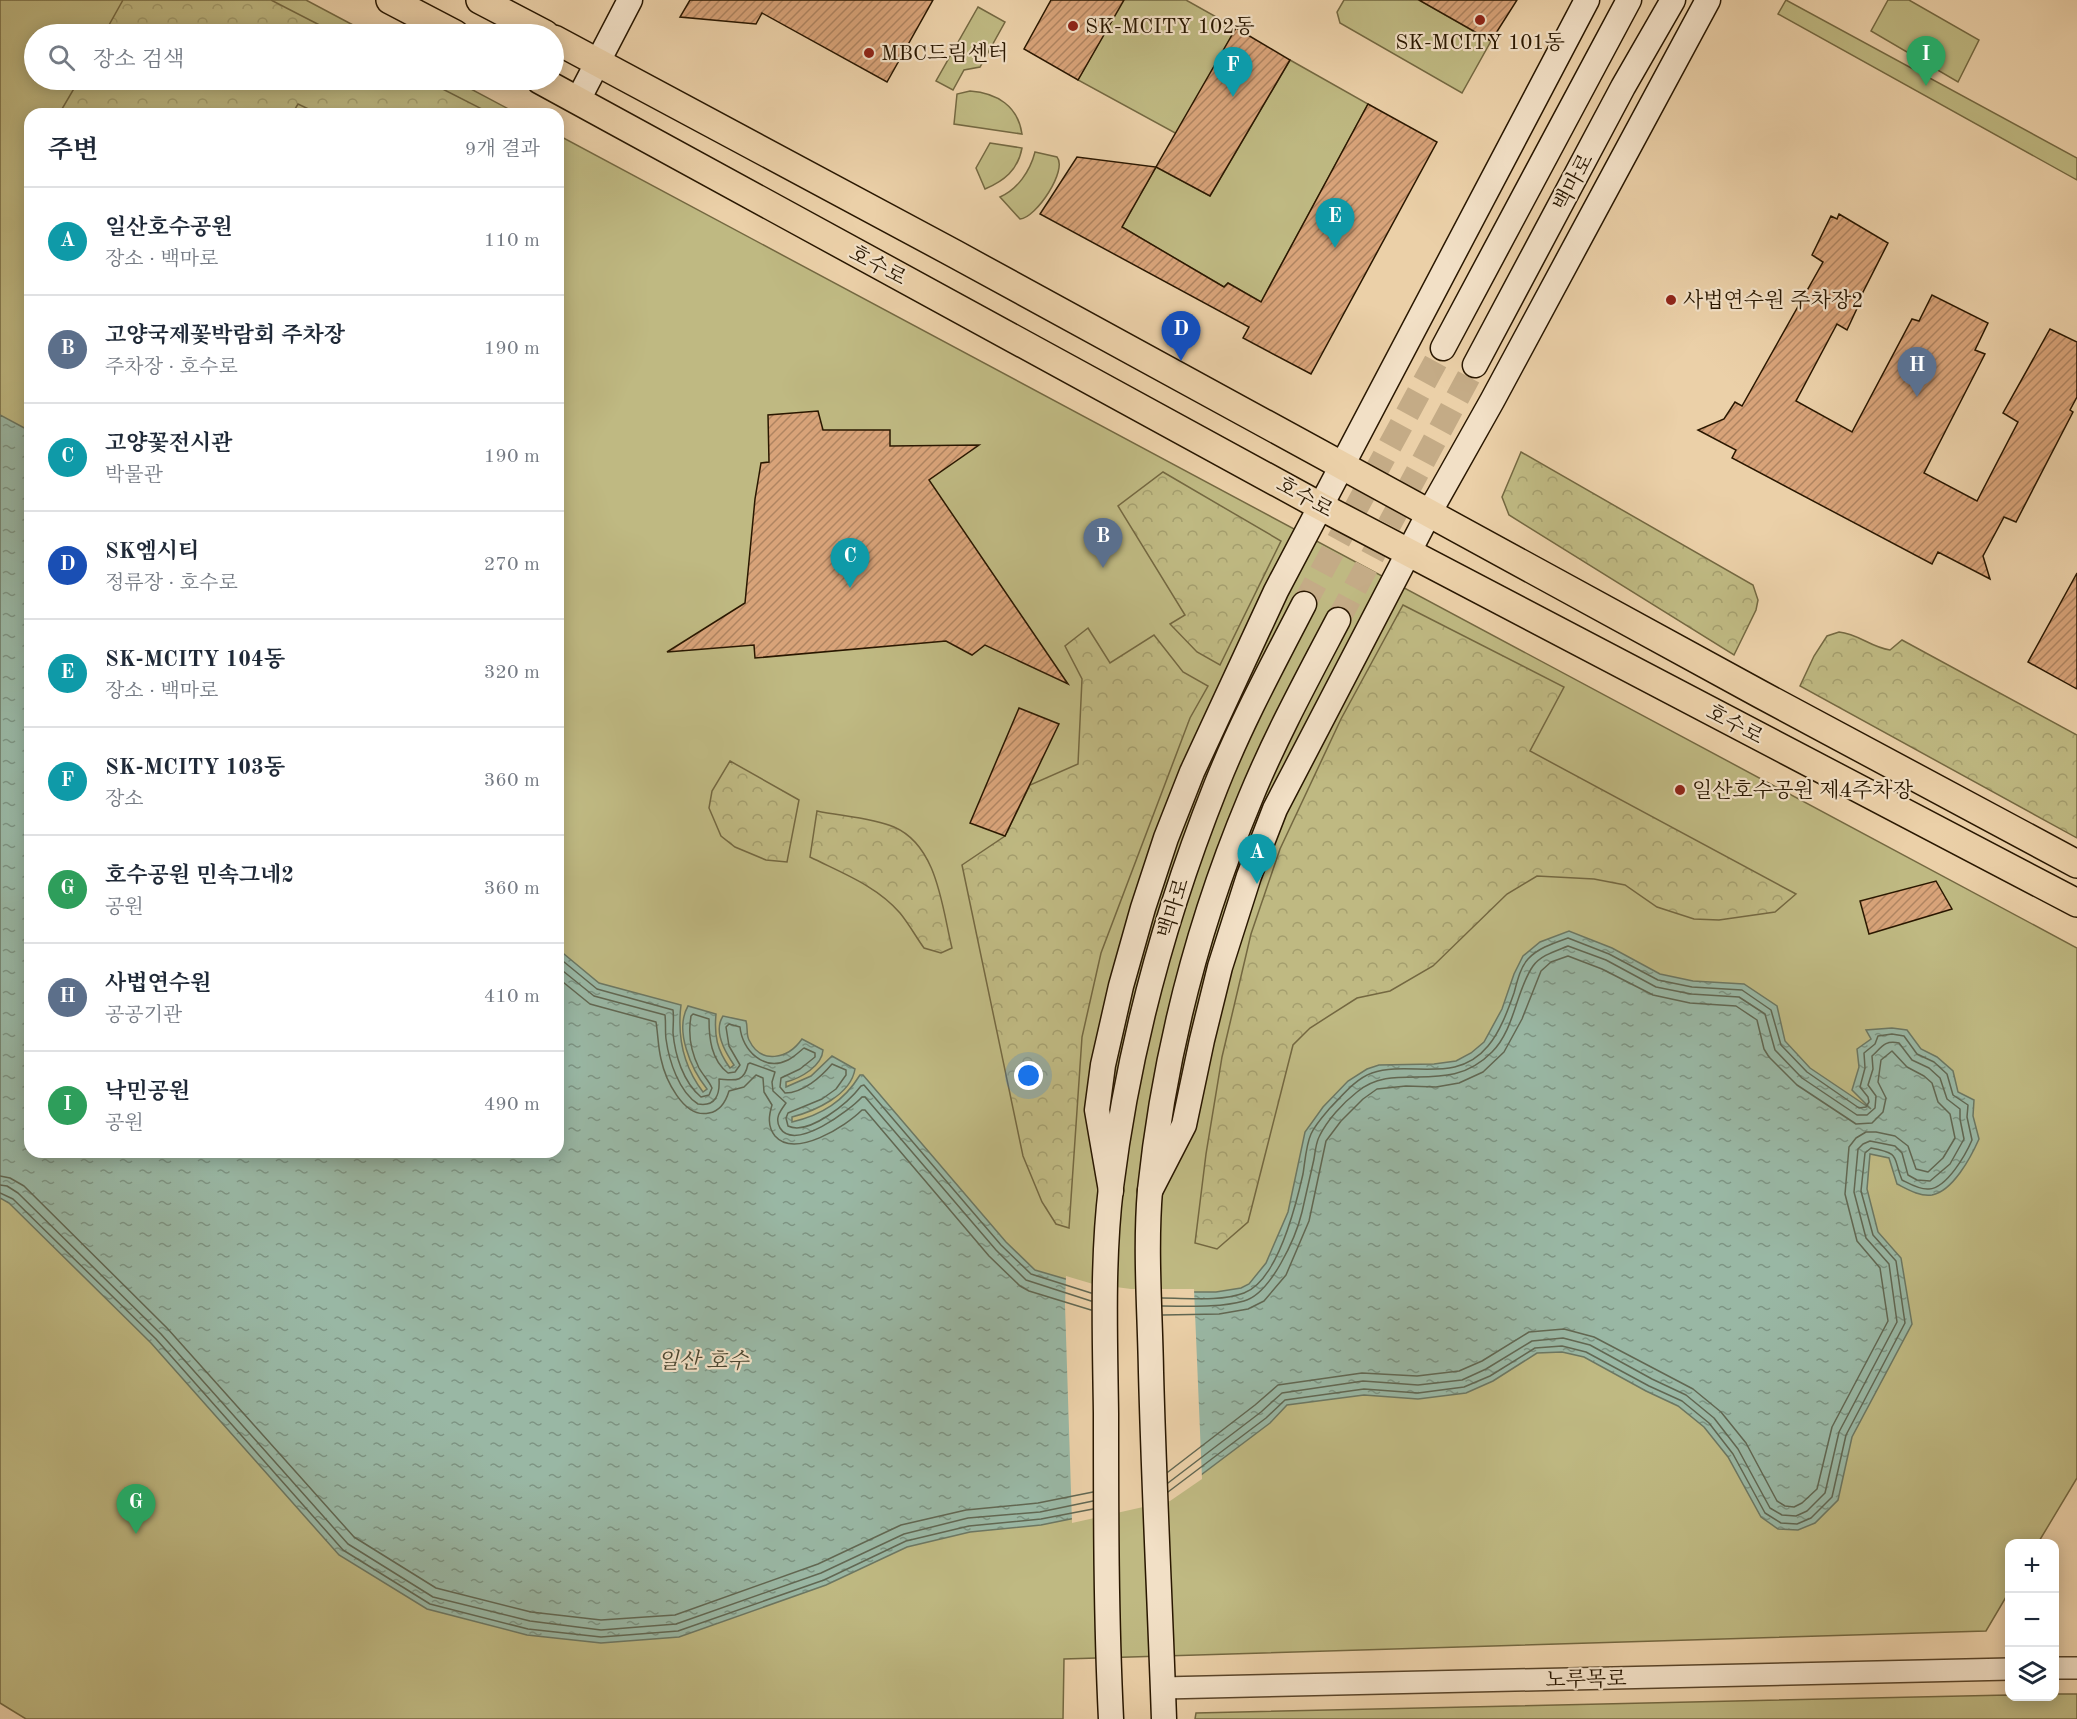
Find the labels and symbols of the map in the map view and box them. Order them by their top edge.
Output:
marker: SK-MCITY 101동 [1473,13,1487,27]
place label: SK-MCITY 102동 [1085,16,1255,38]
marker: SK-MCITY 102동 [1066,19,1080,33]
place label: SK-MCITY 101동 [1395,32,1565,54]
pin: I [1906,36,1946,86]
place label: MBC드림센터 [881,42,1008,65]
marker: MBC드림센터 [862,46,876,60]
pin: F [1214,48,1252,97]
street label: 백마로 [1549,150,1598,215]
pin: E [1316,198,1354,248]
street label: 호수로 [845,241,910,290]
place label: 사법연수원 주차장2 [1683,289,1863,312]
marker: 사법연수원 주차장2 [1664,293,1678,307]
pin: D [1162,312,1200,361]
pin: H [1898,348,1936,397]
street label: 호수로 [1273,473,1337,522]
pin: B [1084,518,1122,568]
pin: C [830,538,870,588]
street label: 호수로 [1702,700,1767,749]
place label: 일산호수공원 제4주차장 [1692,779,1914,802]
marker: 일산호수공원 제4주차장 [1673,783,1687,797]
pin: A [1238,834,1276,884]
street label: 백마로 [1154,876,1193,941]
your location [1014,1061,1043,1090]
water label: 일산 호수 [657,1349,750,1373]
pin: G [116,1484,156,1534]
street label: 노루목로 [1545,1668,1627,1692]

